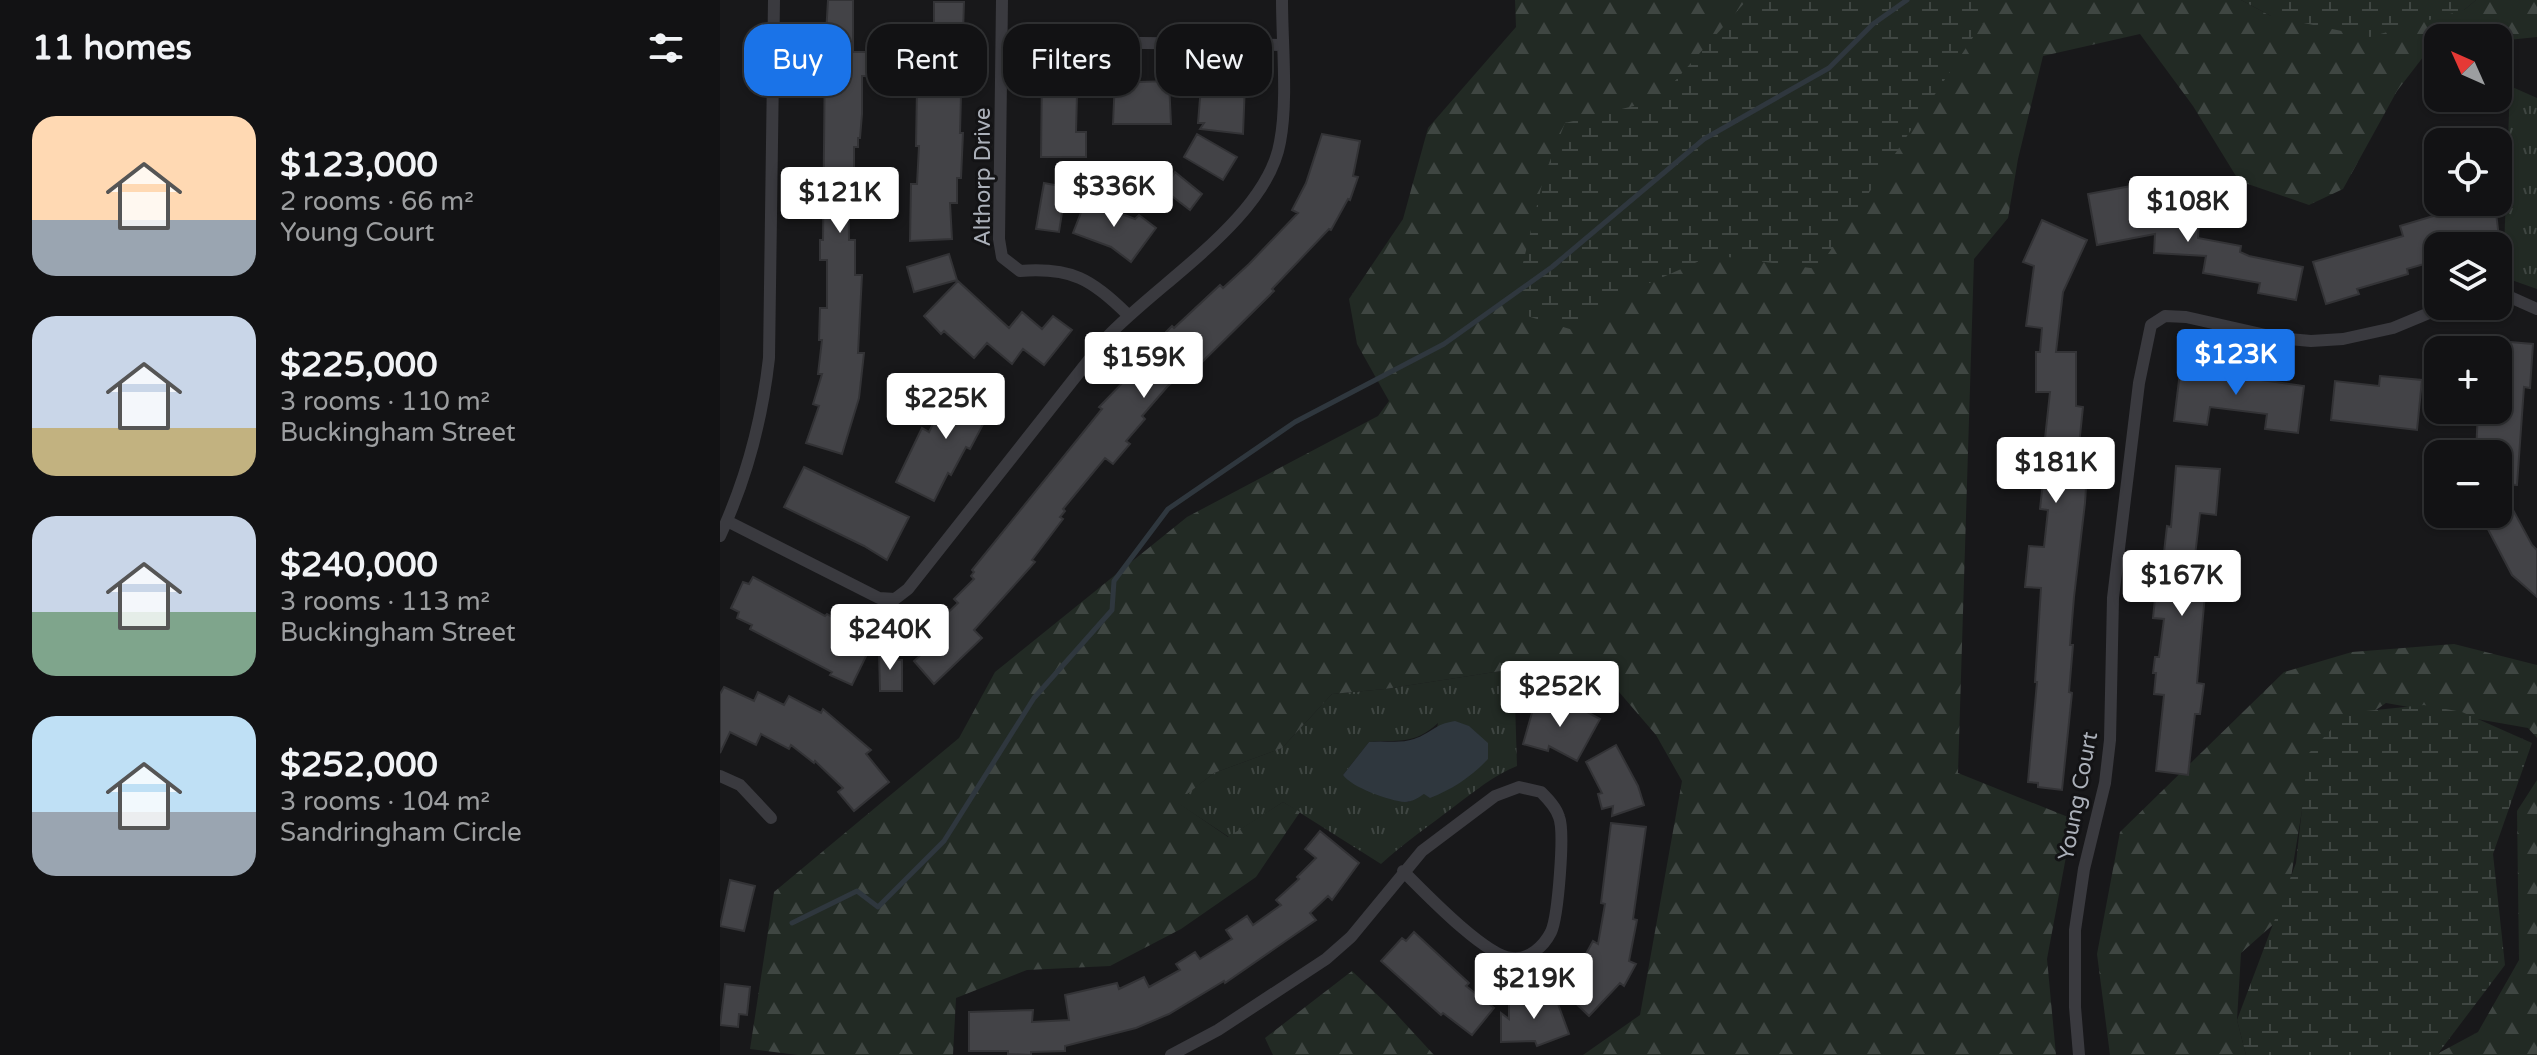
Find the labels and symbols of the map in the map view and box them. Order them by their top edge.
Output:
north arrow [2424,24,2512,112]
street label: Althorp Drive [970,107,996,247]
pin: $336K [1058,161,1170,229]
pin: $121K [784,167,896,235]
pin: $108K [2132,176,2244,244]
pin: $123K [2180,329,2292,397]
pin: $159K [1088,332,1200,400]
pin: $225K [890,373,1002,441]
pin: $181K [2000,437,2112,505]
pin: $167K [2126,550,2238,618]
pin: $240K [834,604,946,672]
pin: $252K [1504,661,1616,729]
street label: Young Court [2053,730,2103,863]
pin: $219K [1478,953,1590,1021]

